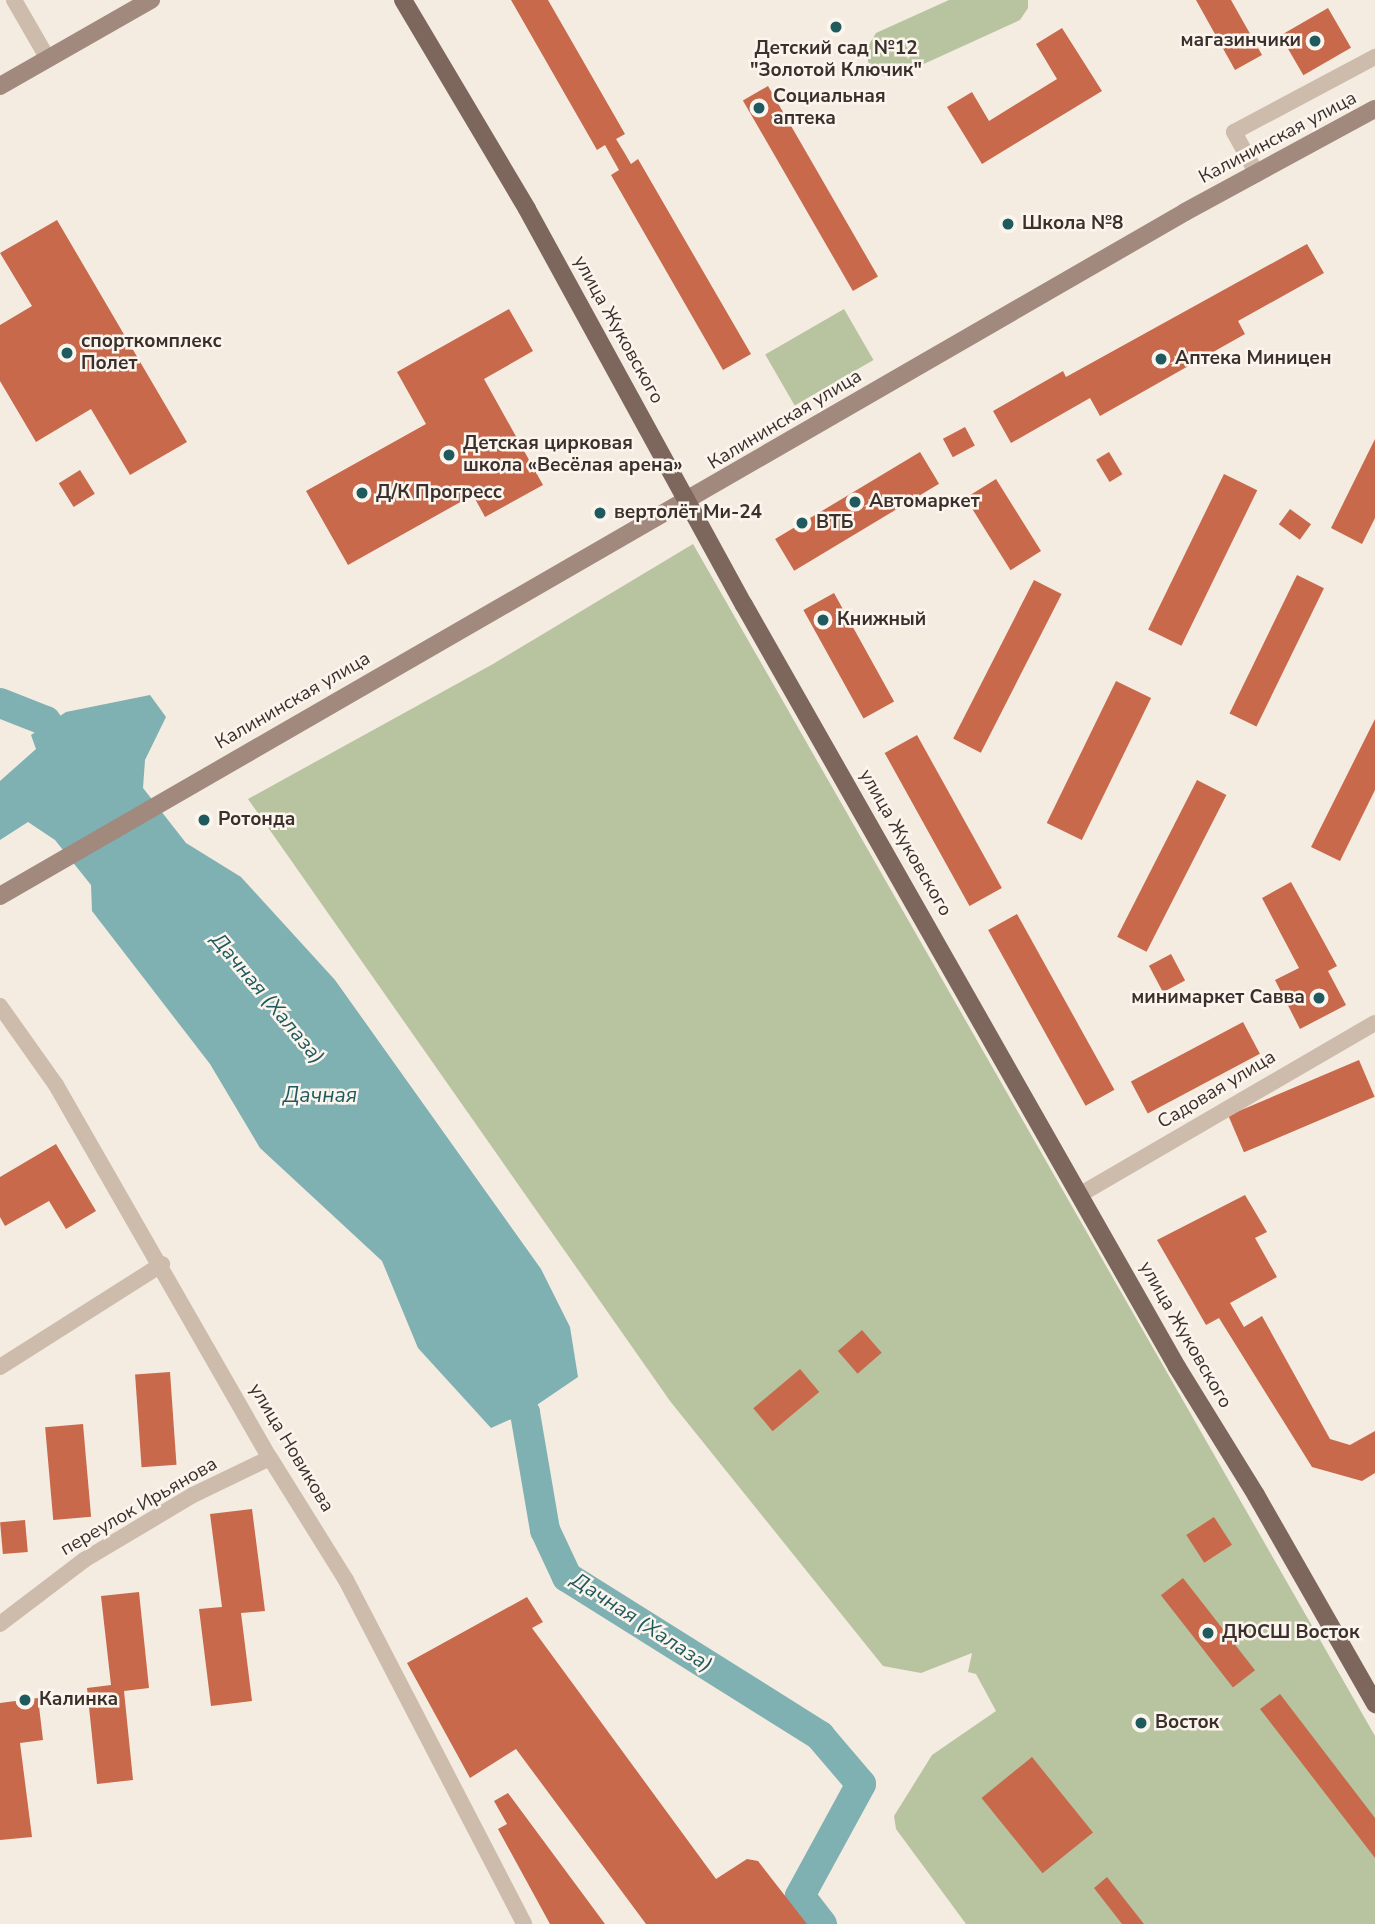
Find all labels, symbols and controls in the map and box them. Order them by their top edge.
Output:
marker: Детский сад №12 "Золотой Ключик" [828,19,844,35]
place label: магазинчики [1181,30,1301,52]
marker: магазинчики [1307,33,1323,49]
place label: Детский сад №12 "Золотой Ключик" [750,38,922,82]
place label: Социальная аптека [773,86,886,130]
street label: Калининская улица [1195,87,1361,189]
marker: Социальная аптека [751,100,767,116]
place label: Школа №8 [1022,213,1123,235]
marker: Школа №8 [1000,216,1016,232]
street label: улица Жуковского [568,252,668,408]
place label: спорткомплекс Полет [81,331,222,375]
marker: спорткомплекс Полет [59,345,75,361]
place label: Аптека Миницен [1175,348,1331,370]
marker: Аптека Миницен [1153,351,1169,367]
street label: Калининская улица [704,365,866,475]
place label: Детская цирковая школа «Весёлая арена» [463,433,683,477]
marker: Детская цирковая школа «Весёлая арена» [441,447,457,463]
place label: Д/К Прогресс [376,482,502,504]
marker: Д/К Прогресс [354,485,370,501]
place label: Автомаркет [869,491,980,513]
marker: Автомаркет [847,494,863,510]
place label: вертолёт Ми-24 [614,502,762,524]
marker: вертолёт Ми-24 [592,505,608,521]
place label: ВТБ [816,512,853,534]
marker: ВТБ [794,515,810,531]
place label: Книжный [837,609,926,631]
marker: Книжный [815,612,831,628]
street label: Калининская улица [211,647,375,755]
street label: улица Жуковского [854,766,956,920]
place label: Ротонда [218,809,295,831]
marker: Ротонда [196,812,212,828]
water label: Дачная (Халаза) [206,927,330,1069]
place label: минимаркет Савва [1131,987,1305,1009]
marker: минимаркет Савва [1311,990,1327,1006]
street label: Садовая улица [1154,1046,1280,1134]
water label: Дачная [283,1082,357,1108]
street label: улица Жуковского [1134,1258,1236,1412]
street label: улица Новикова [244,1380,338,1516]
street label: переулок Ирьянова [57,1453,221,1561]
water label: Дачная (Халаза) [567,1567,717,1677]
place label: ДЮСШ Восток [1222,1622,1360,1644]
marker: ДЮСШ Восток [1200,1625,1216,1641]
place label: Калинка [39,1689,118,1711]
marker: Калинка [17,1692,33,1708]
place label: Восток [1155,1712,1219,1734]
marker: Восток [1133,1715,1149,1731]

